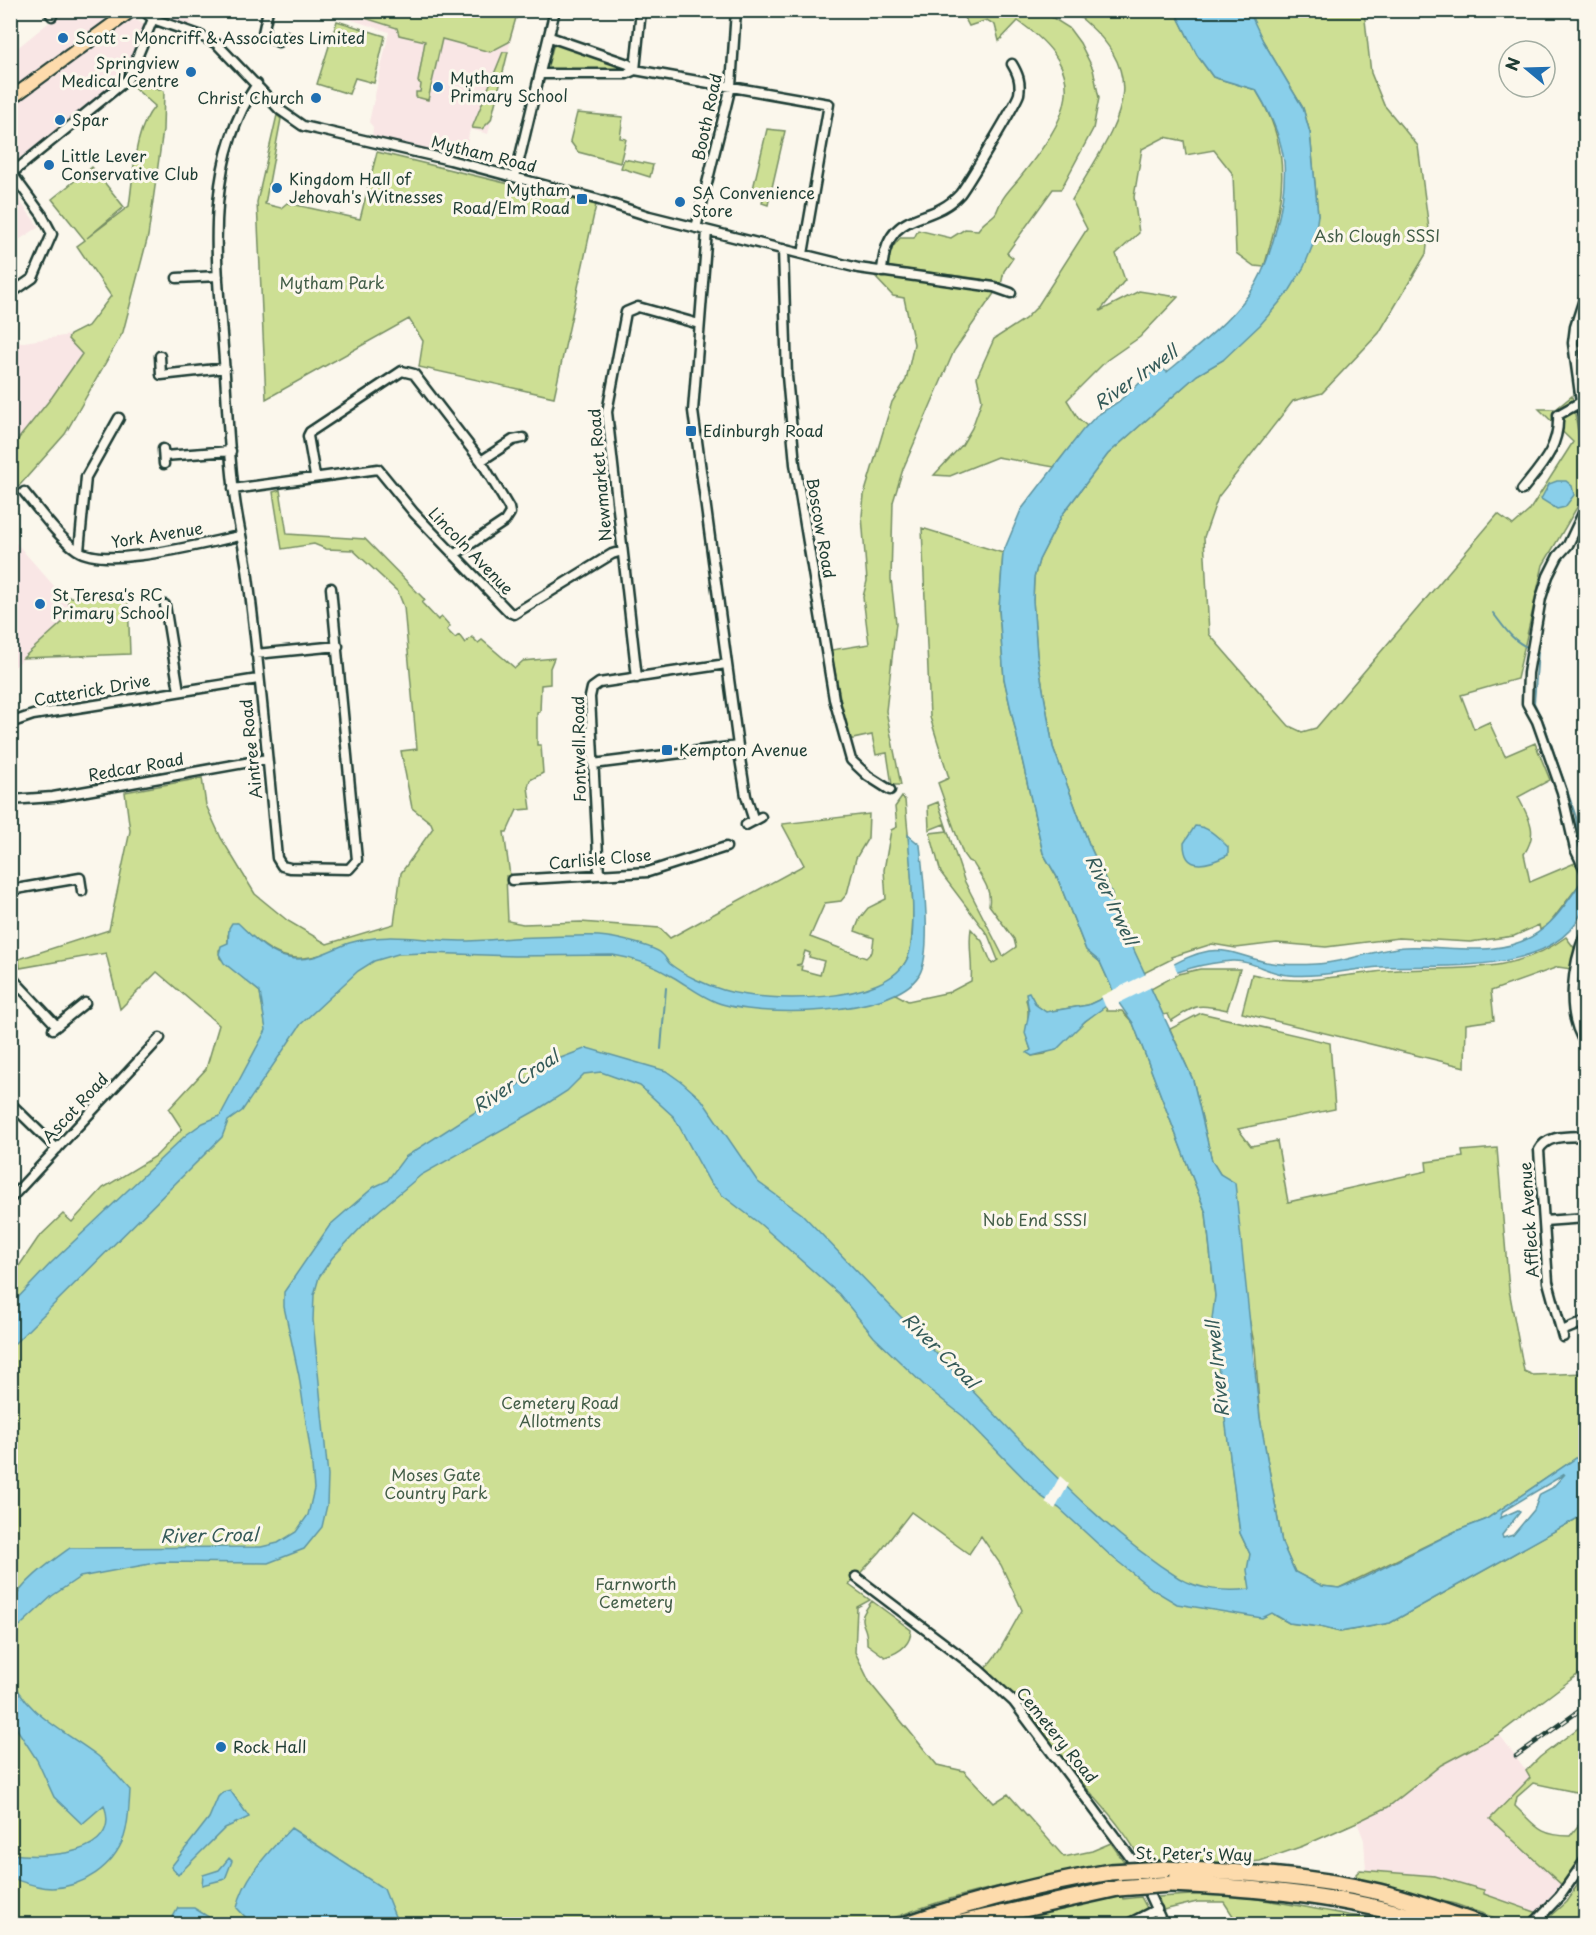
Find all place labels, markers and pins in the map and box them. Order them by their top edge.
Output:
place label: Scott - Moncriff & Associates Limited [75,25,365,49]
marker: Scott - Moncriff & Associates Limited [56,31,70,45]
place label: Springview Medical Centre [61,50,180,92]
marker: Springview Medical Centre [184,65,198,79]
place label: Mytham Primary School [450,65,568,107]
marker: Mytham Primary School [431,80,445,94]
place label: Christ Church [197,85,304,109]
marker: Christ Church [309,91,323,105]
place label: Spar [72,107,109,131]
marker: Spar [53,113,67,127]
place label: Little Lever Conservative Club [61,143,198,185]
marker: Little Lever Conservative Club [42,158,56,172]
place label: Kingdom Hall of Jehovah's Witnesses [289,166,443,208]
place label: Mytham Road/Elm Road [453,177,570,219]
place label: SA Convenience Store [692,180,815,222]
marker: Kingdom Hall of Jehovah's Witnesses [270,181,284,195]
marker: Mytham Road/Elm Road [575,192,589,206]
marker: SA Convenience Store [673,195,687,209]
place label: Edinburgh Road [703,418,824,442]
marker: Edinburgh Road [684,424,698,438]
place label: St Teresa's RC Primary School [52,582,170,624]
marker: St Teresa's RC Primary School [33,597,47,611]
place label: Kempton Avenue [679,737,808,761]
marker: Kempton Avenue [660,743,674,757]
place label: Rock Hall [233,1734,306,1758]
marker: Rock Hall [214,1740,228,1754]

